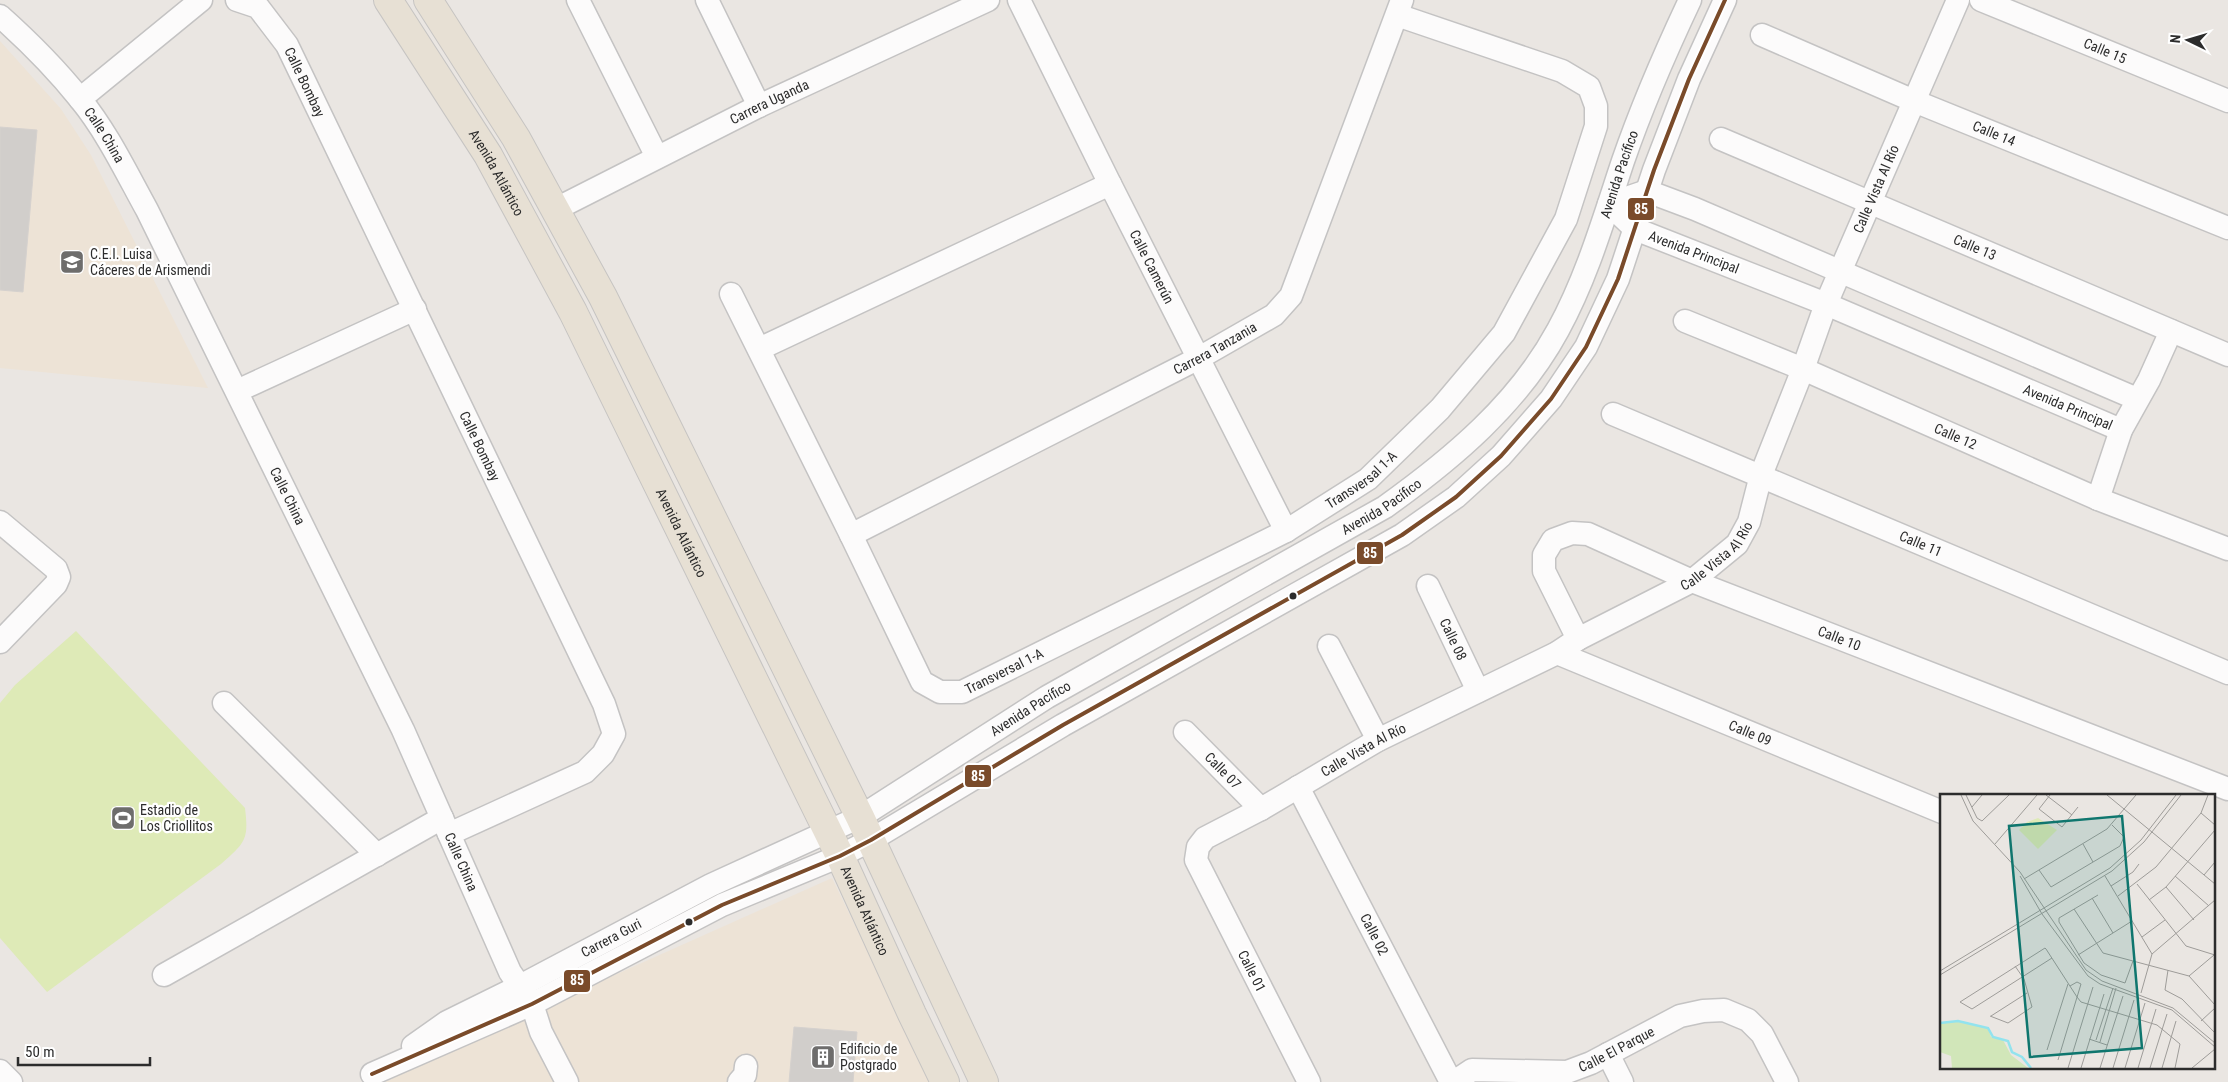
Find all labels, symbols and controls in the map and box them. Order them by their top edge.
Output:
north arrow [2163,15,2213,65]
text: N [2167,34,2183,44]
street label: Calle 15 [2081,35,2129,67]
street label: Calle Bombay [281,45,328,120]
street label: Carrera Uganda [727,76,811,127]
street label: Calle China [81,104,128,165]
street label: Calle 14 [1970,118,2018,149]
street label: Avenida Atlántico [466,126,527,219]
street label: Avenida Pacífico [1597,128,1641,220]
street label: Calle Vista Al Río [1850,142,1902,236]
line badge: 85 [1627,197,1655,221]
text: 85 [1634,201,1648,217]
street label: Calle Camerún [1127,227,1177,306]
street label: Avenida Principal [1647,227,1741,277]
street label: Calle 13 [1951,231,1999,263]
place label: C.E.I. Luisa Cáceres de Arismendi [90,246,211,278]
school or university icon: C.E.I. Luisa Cáceres de Arismendi [59,249,85,275]
street label: Carrera Tanzania [1171,319,1259,378]
street label: Avenida Principal [2021,381,2115,433]
street label: Calle Bombay [456,409,504,484]
street label: Calle 12 [1932,420,1979,453]
street label: Transversal 1-A [1323,448,1400,512]
street label: Calle China [267,465,309,527]
street label: Avenida Pacífico [1339,475,1424,538]
street label: Avenida Atlántico [653,486,710,580]
street label: Calle Vista Al Río [1678,519,1756,594]
street label: Calle 11 [1897,528,1945,560]
line badge: 85 [1356,541,1384,565]
text: 85 [1363,545,1377,561]
unlabelled marker [1288,591,1298,601]
street label: Calle 08 [1437,616,1470,663]
street label: Calle 10 [1816,623,1863,654]
street label: Transversal 1-A [962,645,1046,697]
street label: Avenida Pacífico [987,677,1073,739]
street label: Calle 09 [1726,717,1774,749]
street label: Calle Vista Al Río [1318,720,1408,780]
street label: Calle 07 [1202,749,1244,792]
line badge: 85 [964,764,992,788]
text: 85 [971,768,985,784]
inset map [1940,794,2216,1070]
place label: Estadio de Los Criollitos [140,802,213,834]
sports icon: Estadio de Los Criollitos [110,805,136,831]
street label: Calle China [441,830,481,894]
street label: Avenida Atlántico [838,863,892,958]
street label: Calle 02 [1357,911,1392,958]
street label: Carrera Guri [578,915,644,960]
unlabelled marker [684,917,694,927]
street label: Calle 01 [1235,947,1269,995]
line badge: 85 [563,969,591,993]
text: 85 [570,972,584,988]
street label: Calle El Parque [1576,1023,1657,1075]
scale bar [18,1034,150,1066]
place label: Edificio de Postgrado [840,1041,898,1073]
text: 50 m [25,1043,55,1061]
building icon: Edificio de Postgrado [810,1044,836,1070]

